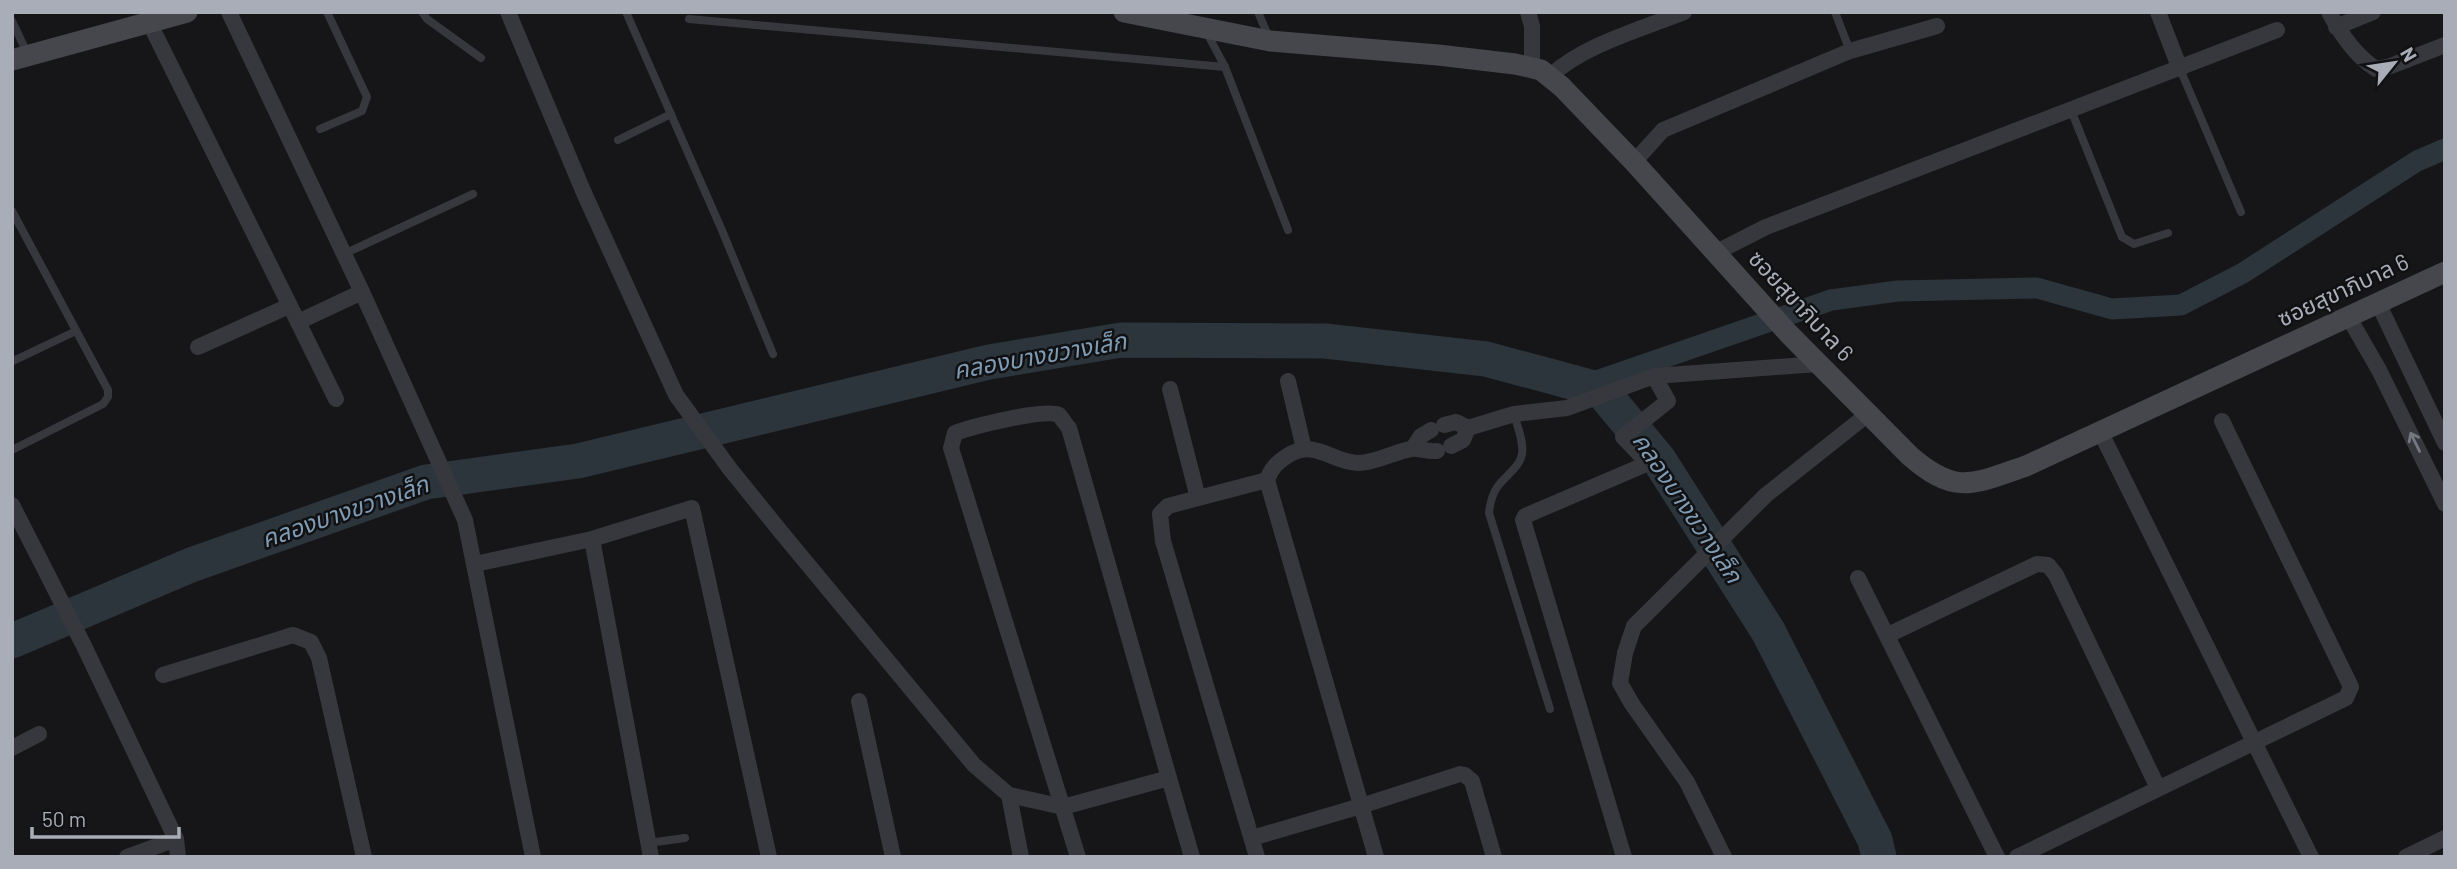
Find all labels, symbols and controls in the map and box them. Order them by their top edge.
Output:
north arrow [2359,28,2429,98]
text: N [2396,43,2422,65]
street label: ซอยสุขาภิบาล 6 [1743,244,1860,367]
street label: ซอยสุขาภิบาล 6 [2273,247,2413,333]
water label: คลองบางขวางเล็ก [951,325,1130,384]
water label: คลองบางขวางเล็ก [1627,427,1750,589]
one-way arrow [2407,432,2421,453]
water label: คลองบางขวางเล็ก [257,468,433,553]
scale bar [32,796,178,840]
text: 50 m [42,806,86,831]

